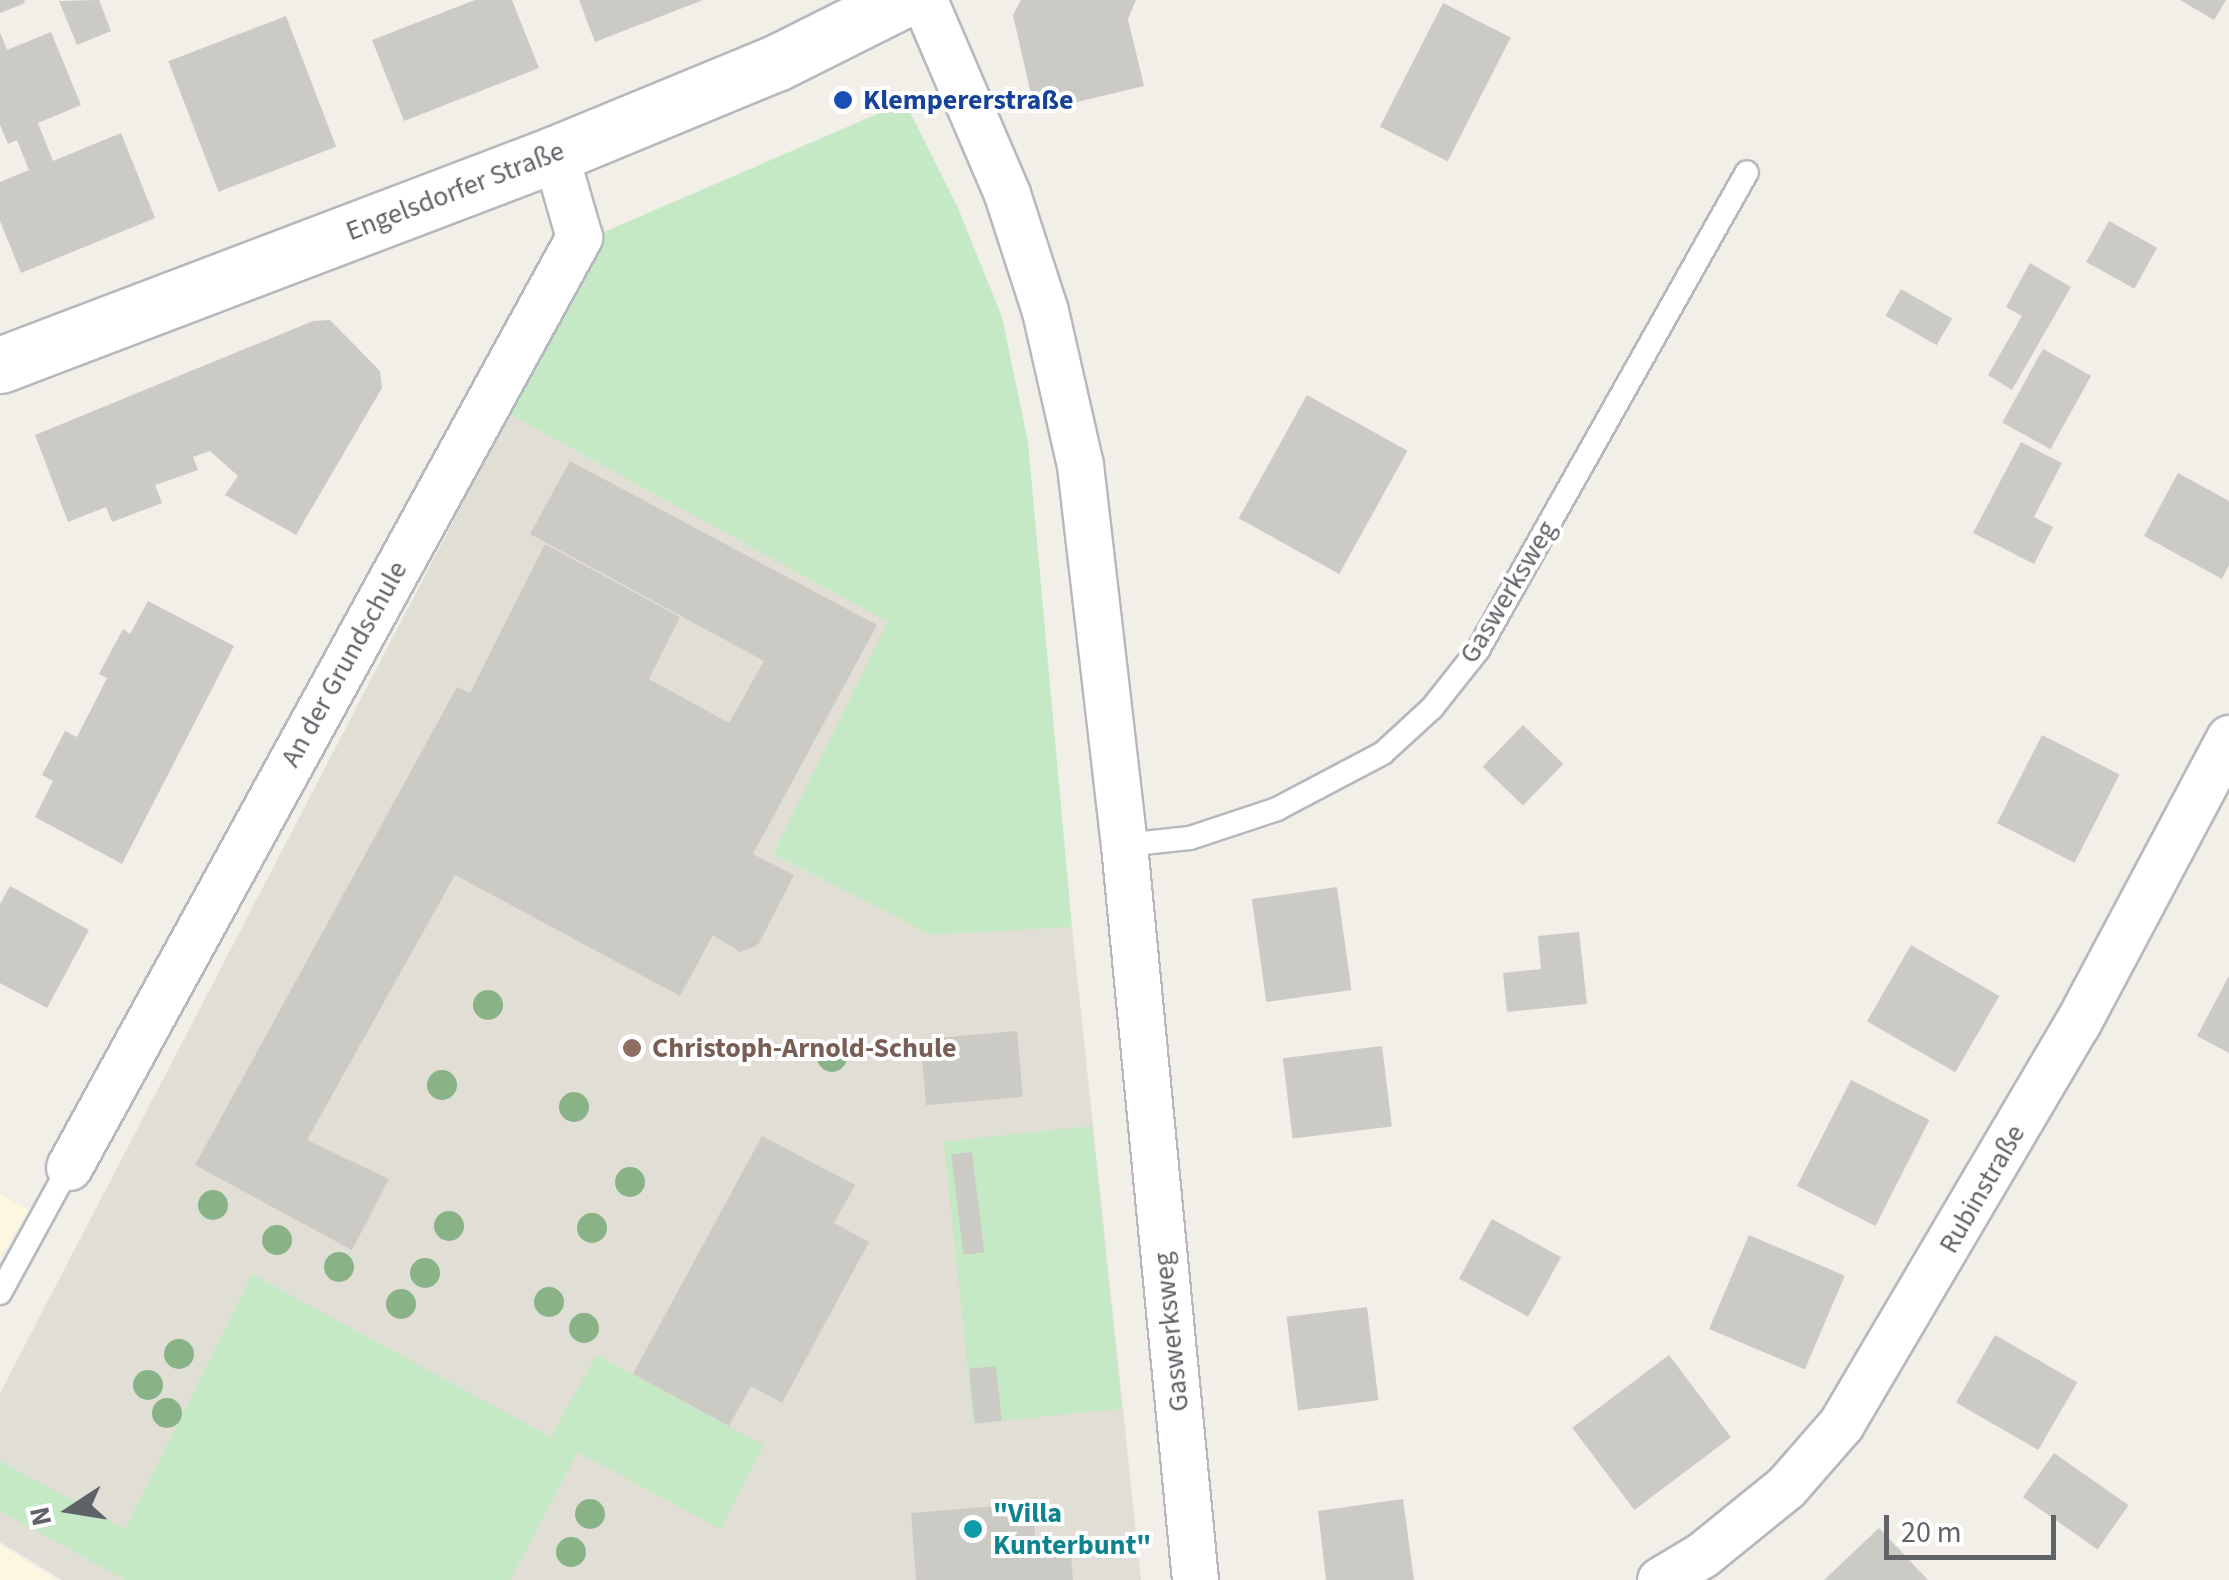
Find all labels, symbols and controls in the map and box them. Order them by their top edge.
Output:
place label: Klempererstraße [863,83,1073,117]
marker: Klempererstraße [832,89,854,111]
street label: Engelsdorfer Straße [341,134,569,248]
street label: Gaswerksweg [1452,515,1564,669]
street label: An der Grundschule [274,555,414,773]
place label: Christoph-Arnold-Schule [652,1031,957,1065]
marker: Christoph-Arnold-Schule [621,1037,643,1059]
street label: Rubinstraße [1932,1119,2032,1259]
street label: Gaswerksweg [1146,1251,1196,1413]
north arrow [20,1460,120,1560]
scale bar [1889,1495,2062,1557]
place label: "Villa Kunterbunt" [993,1496,1151,1562]
text: N [19,1503,62,1530]
text: 20 m [1901,1511,1962,1554]
marker: "Villa Kunterbunt" [962,1518,984,1540]

